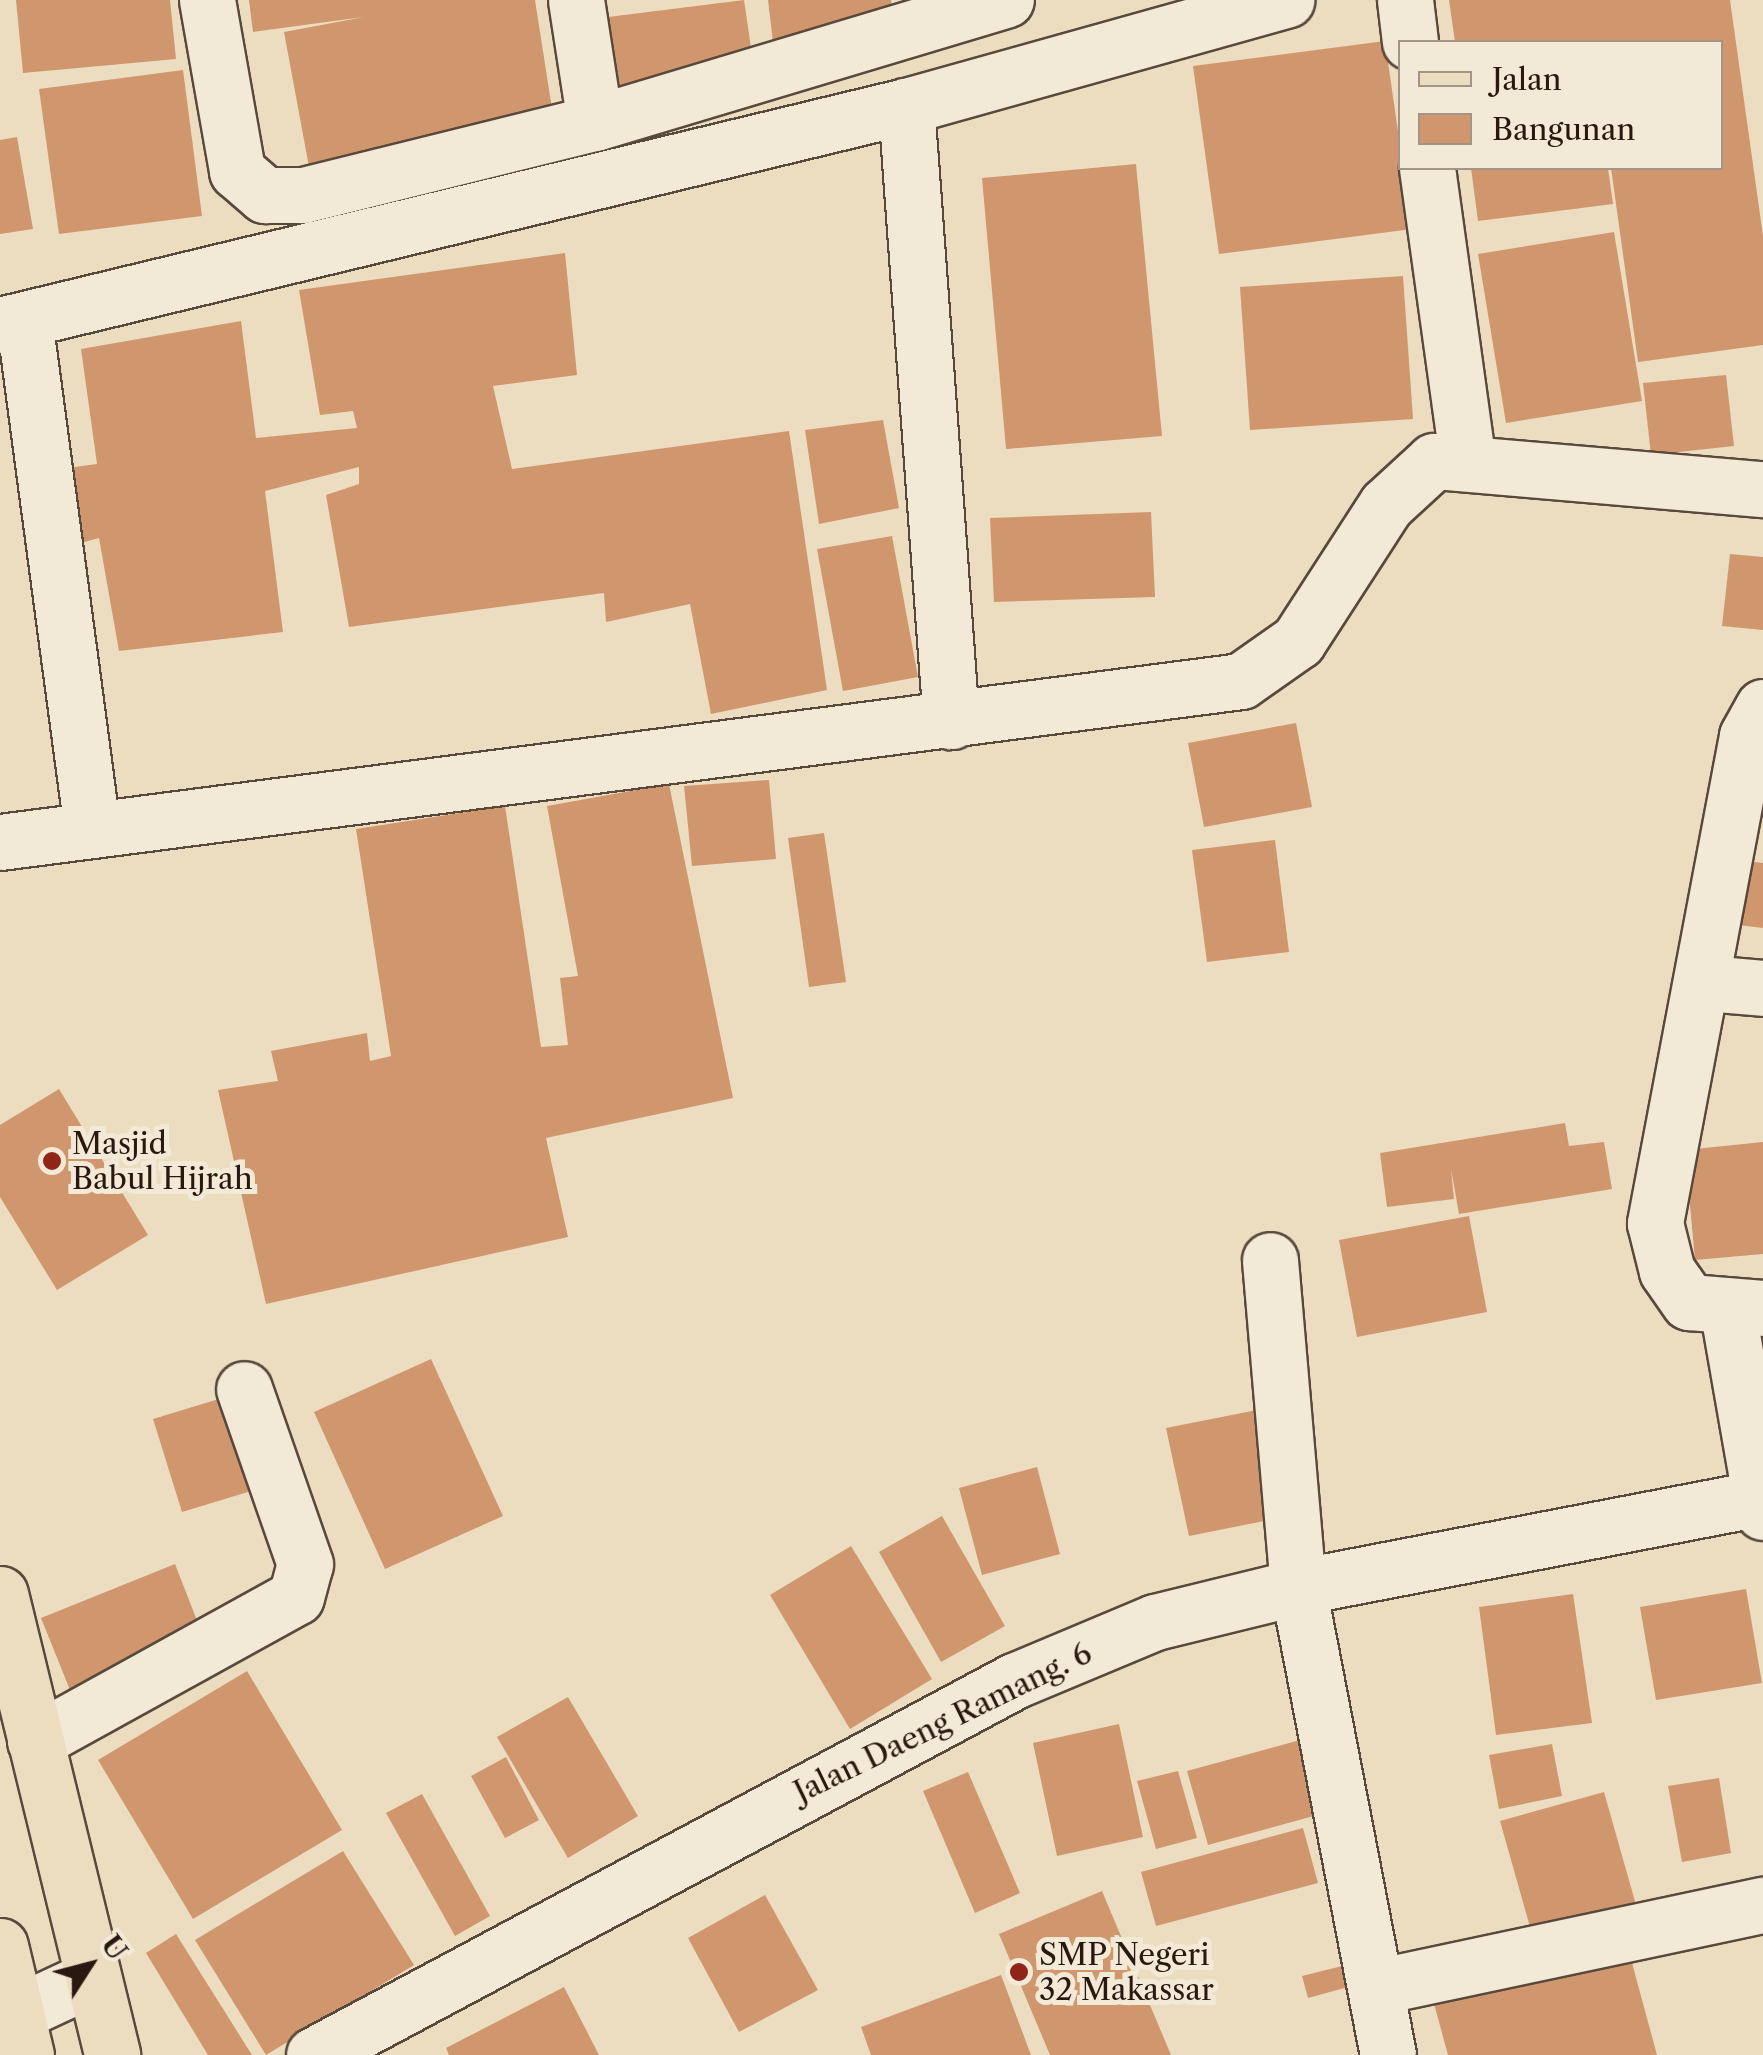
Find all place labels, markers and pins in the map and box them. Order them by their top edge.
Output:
place label: Masjid Babul Hijrah [72,1126,253,1196]
marker: Masjid Babul Hijrah [41,1150,63,1172]
place label: SMP Negeri 32 Makassar [1039,1937,1214,2008]
marker: SMP Negeri 32 Makassar [1008,1961,1030,1983]

